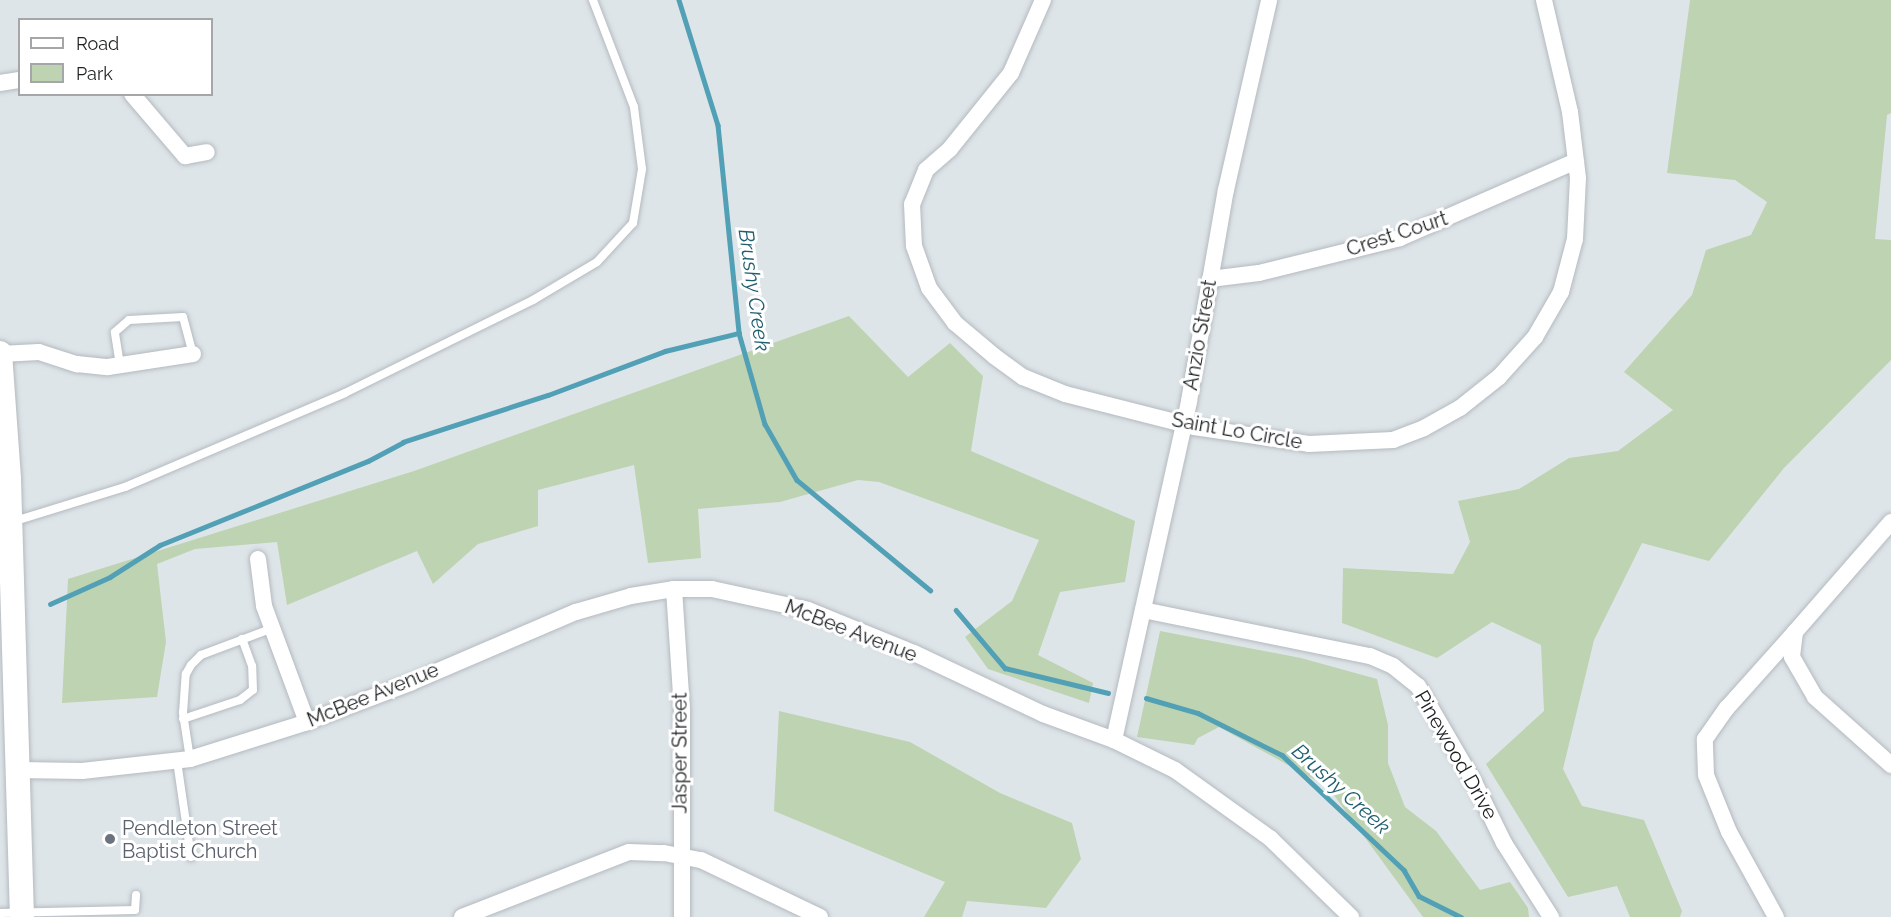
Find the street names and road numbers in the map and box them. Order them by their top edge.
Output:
street label: Crest Court [1343,206,1451,262]
street label: Anzio Street [1178,278,1222,392]
street label: Saint Lo Circle [1170,408,1304,454]
street label: McBee Avenue [781,595,921,667]
street label: McBee Avenue [303,658,443,732]
street label: Pinewood Drive [1409,686,1503,824]
street label: Jasper Street [668,692,692,814]

